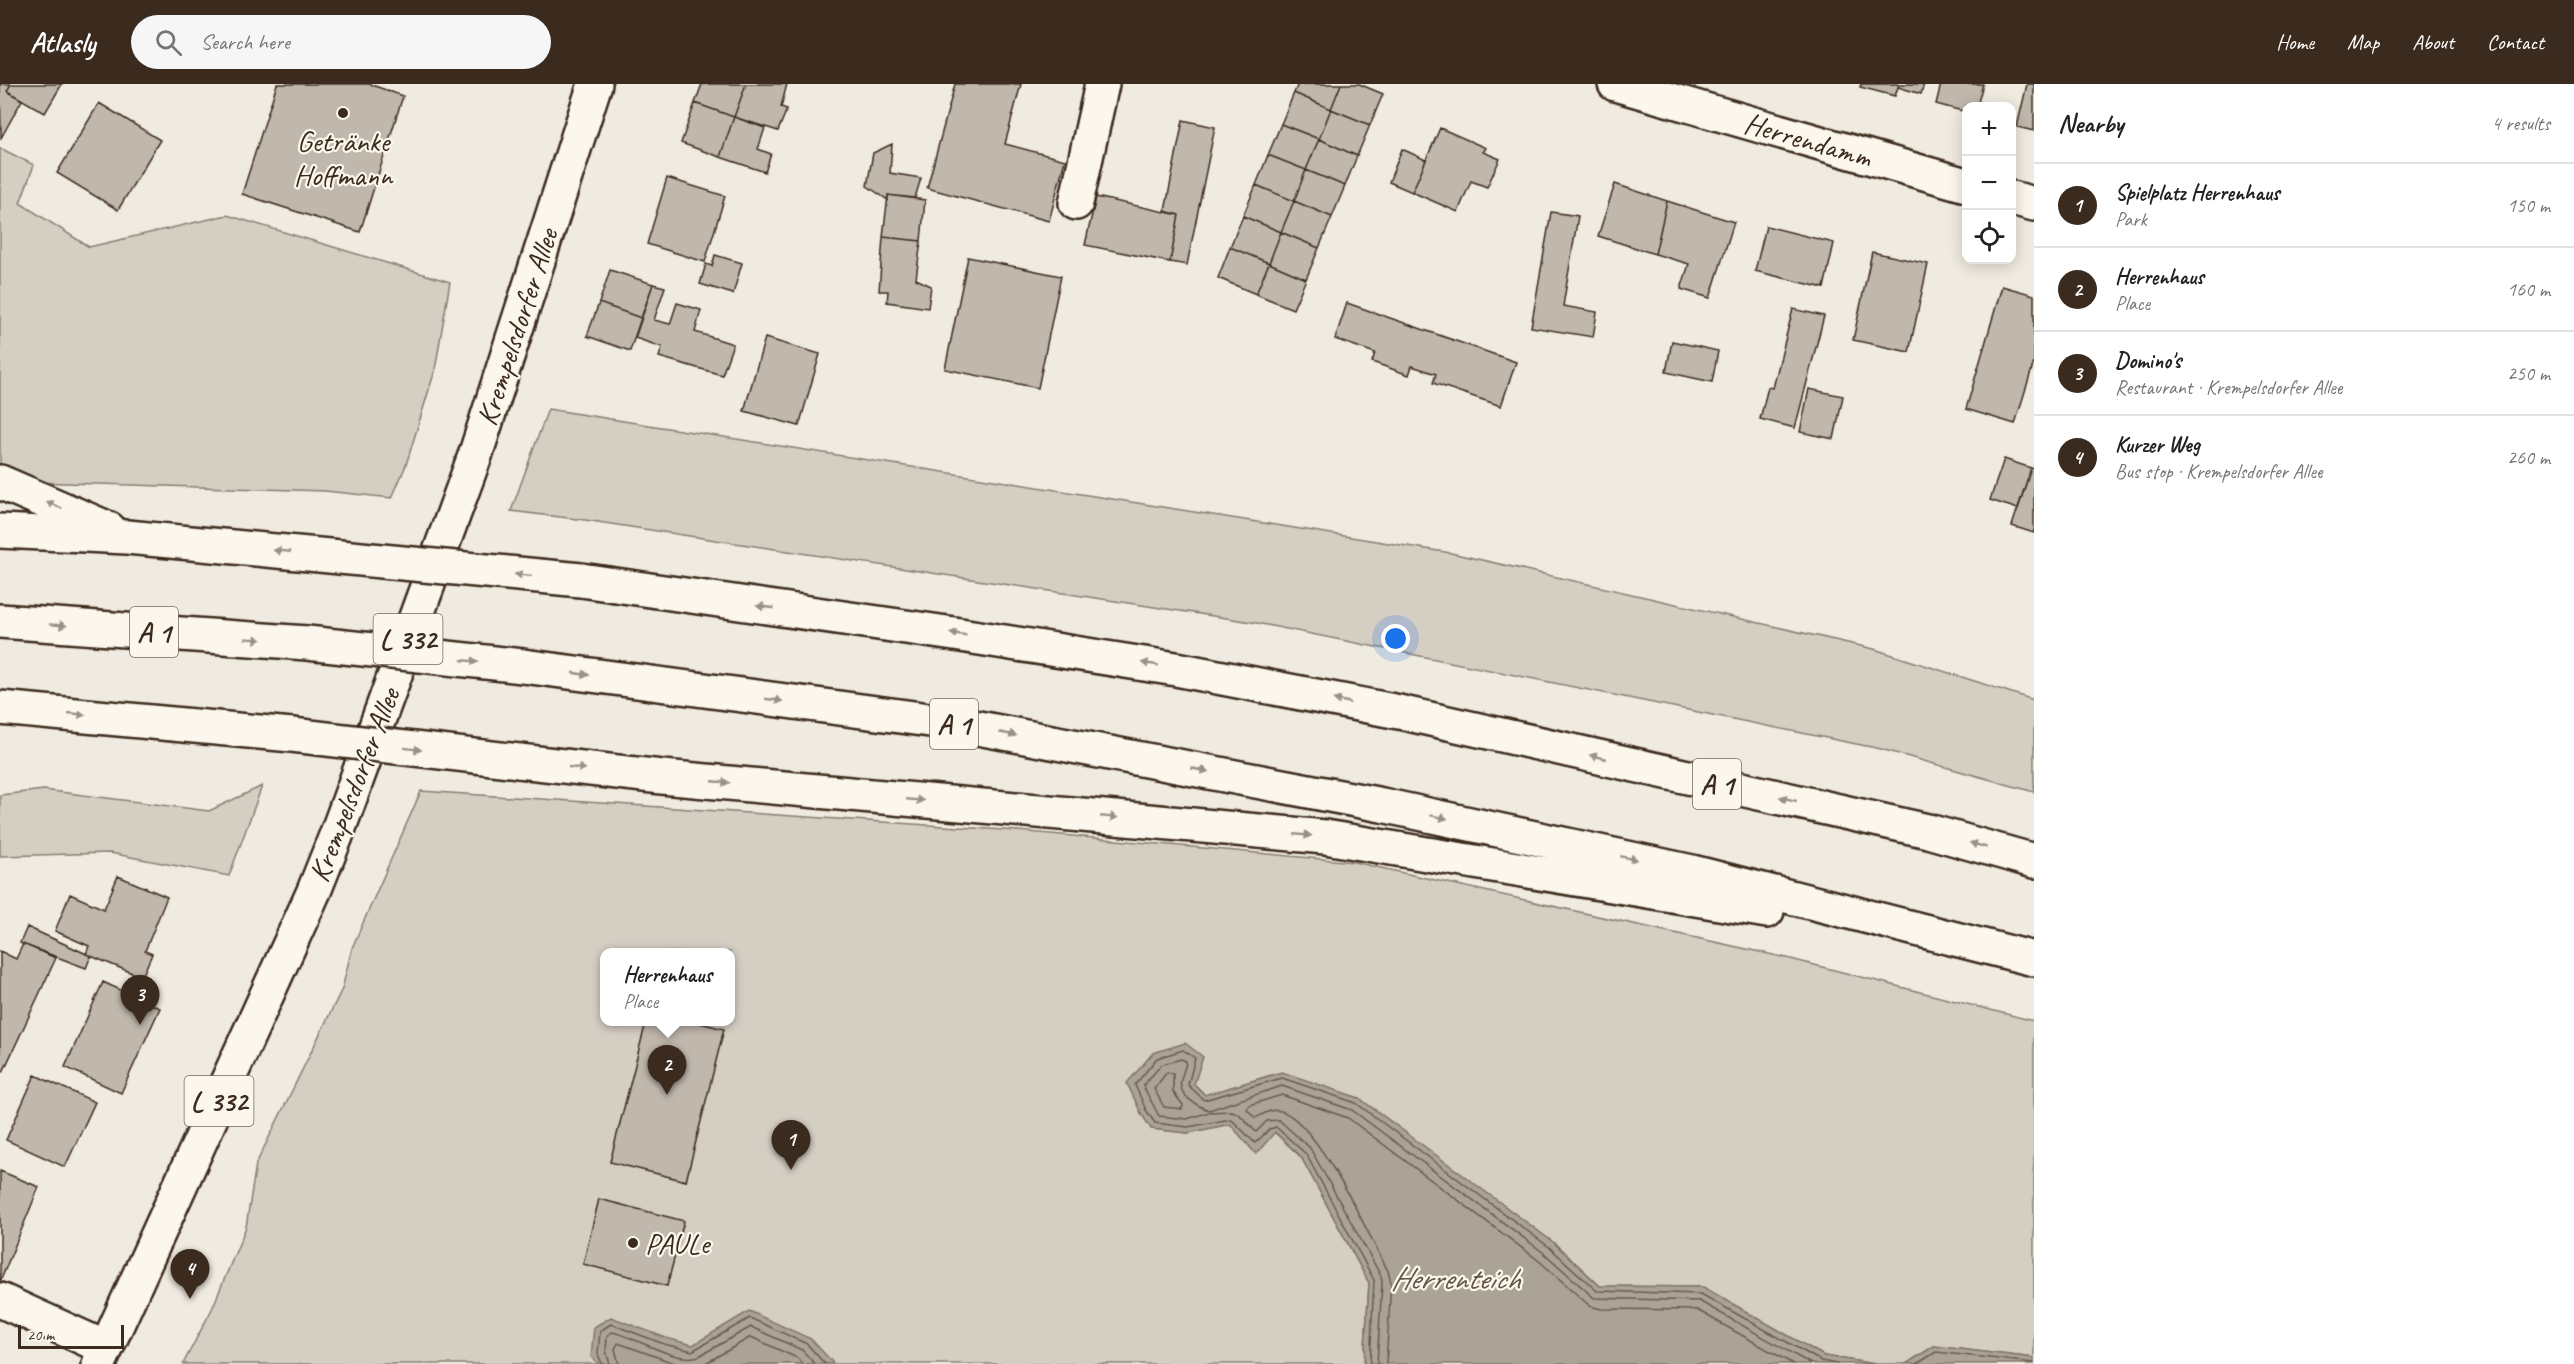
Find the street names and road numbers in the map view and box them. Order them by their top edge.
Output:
street label: Herrendamm [1740,104,1877,177]
street label: Krempelsdorfer Allee [467,222,567,430]
road number: A 1 [130,607,178,657]
road number: L 332 [374,614,442,664]
street label: Krempelsdorfer Allee [300,681,409,887]
road number: A 1 [930,699,978,749]
road number: A 1 [1693,759,1741,809]
road number: L 332 [184,1076,254,1126]

